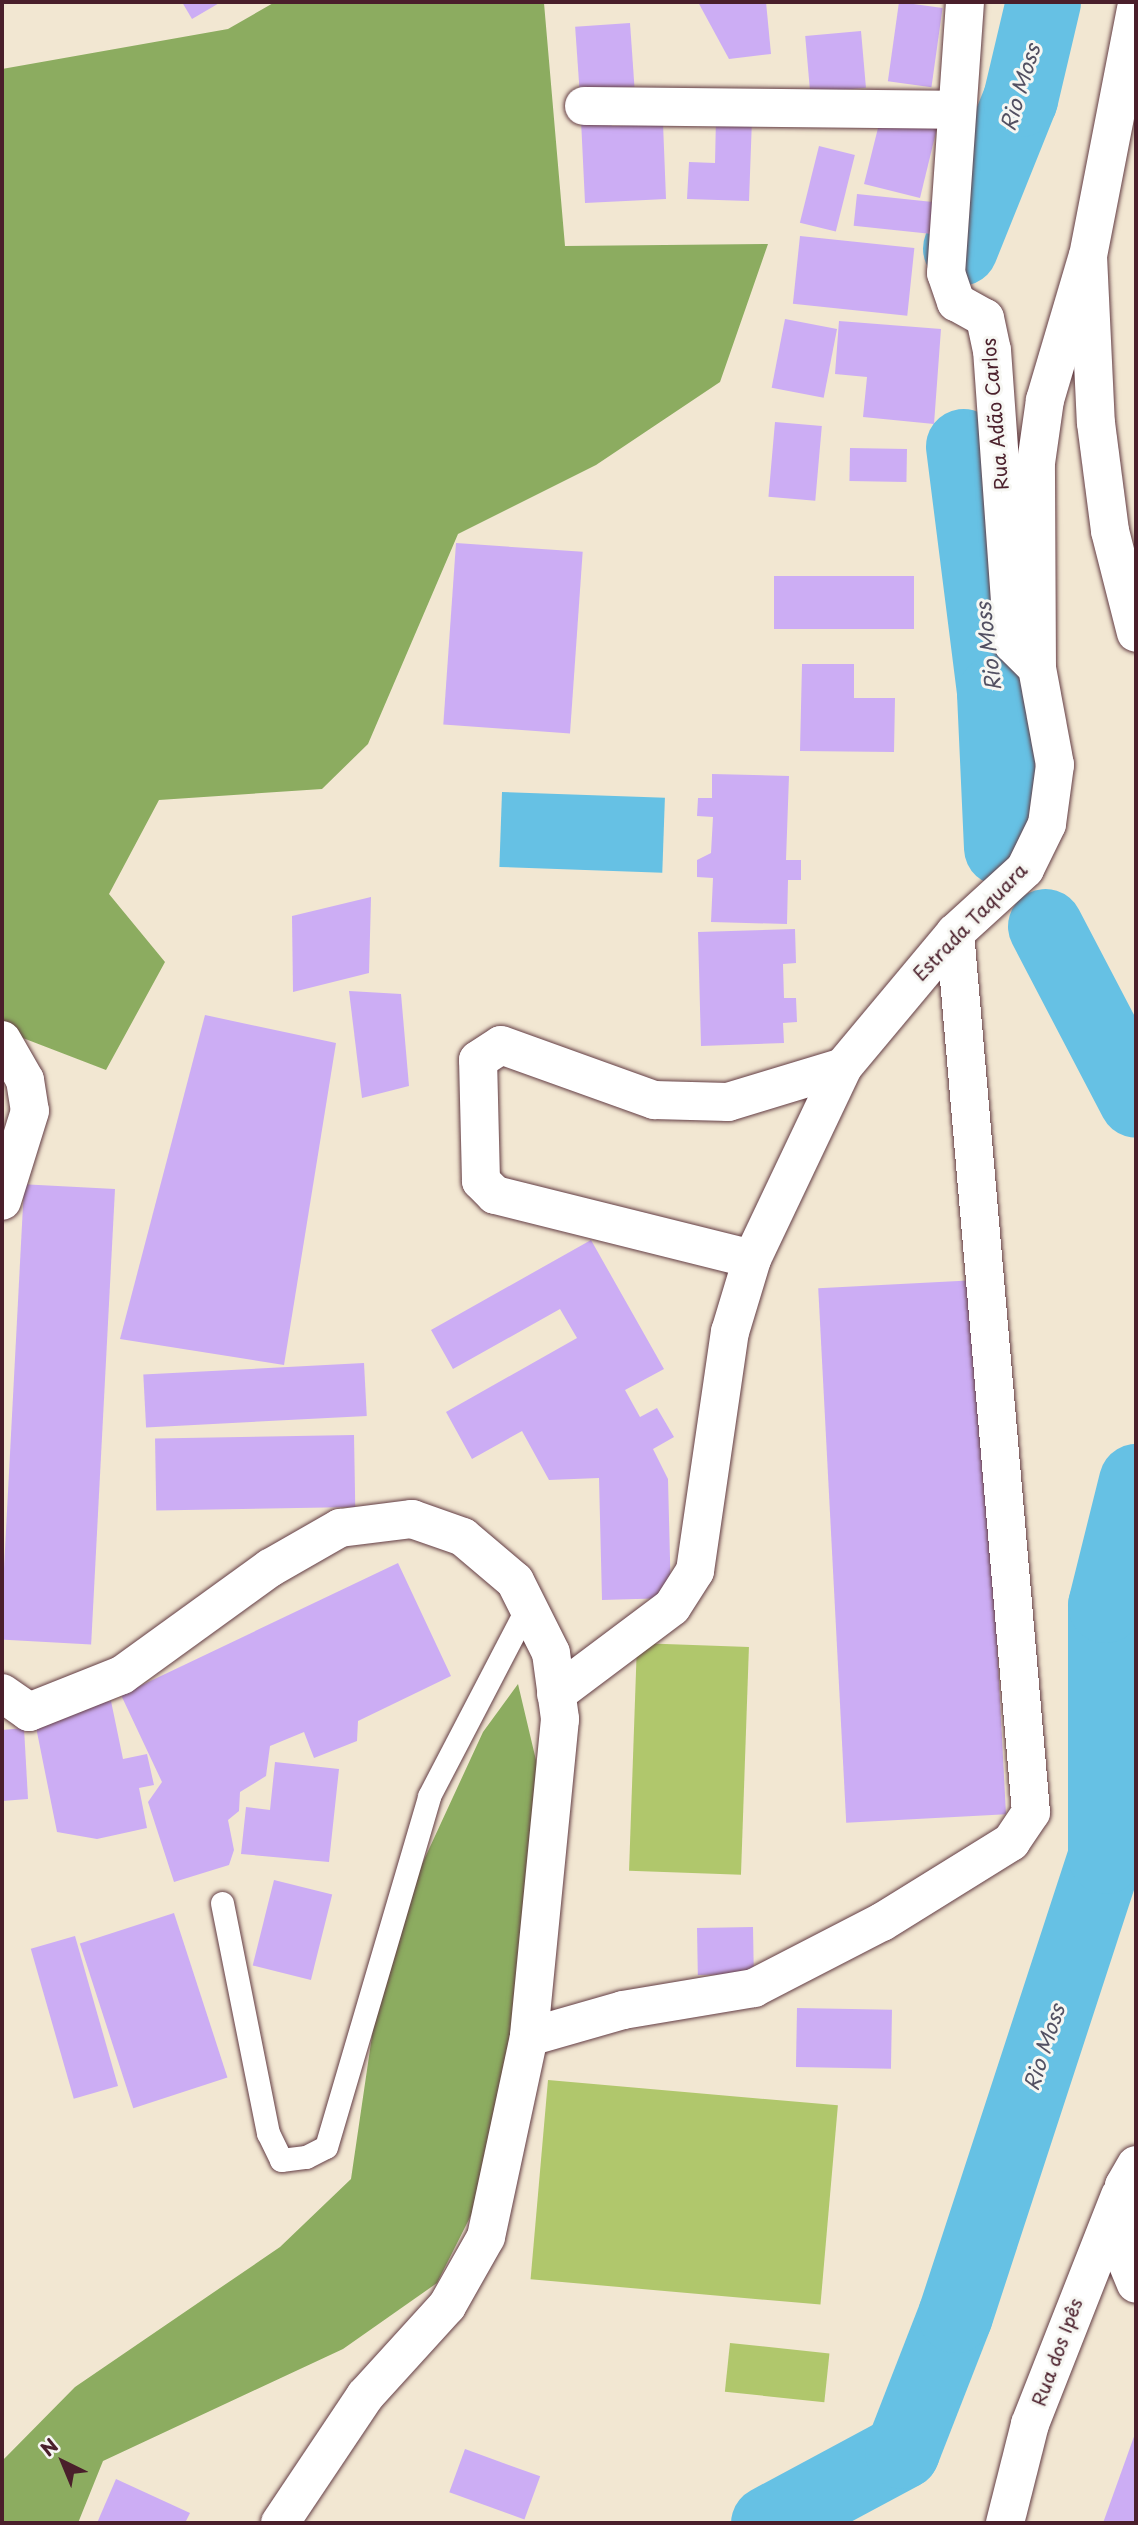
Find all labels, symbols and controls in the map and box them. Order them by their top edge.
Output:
water label: Rio Moss [994,40,1044,134]
street label: Rua Adão Carlos [977,336,1013,492]
water label: Rio Moss [969,601,1005,693]
street label: Estrada Taquara [908,859,1032,985]
water label: Rio Moss [1017,2000,1069,2094]
street label: Rua dos Ipês [1027,2294,1087,2410]
north arrow [28,2427,98,2497]
text: N [34,2431,64,2462]

